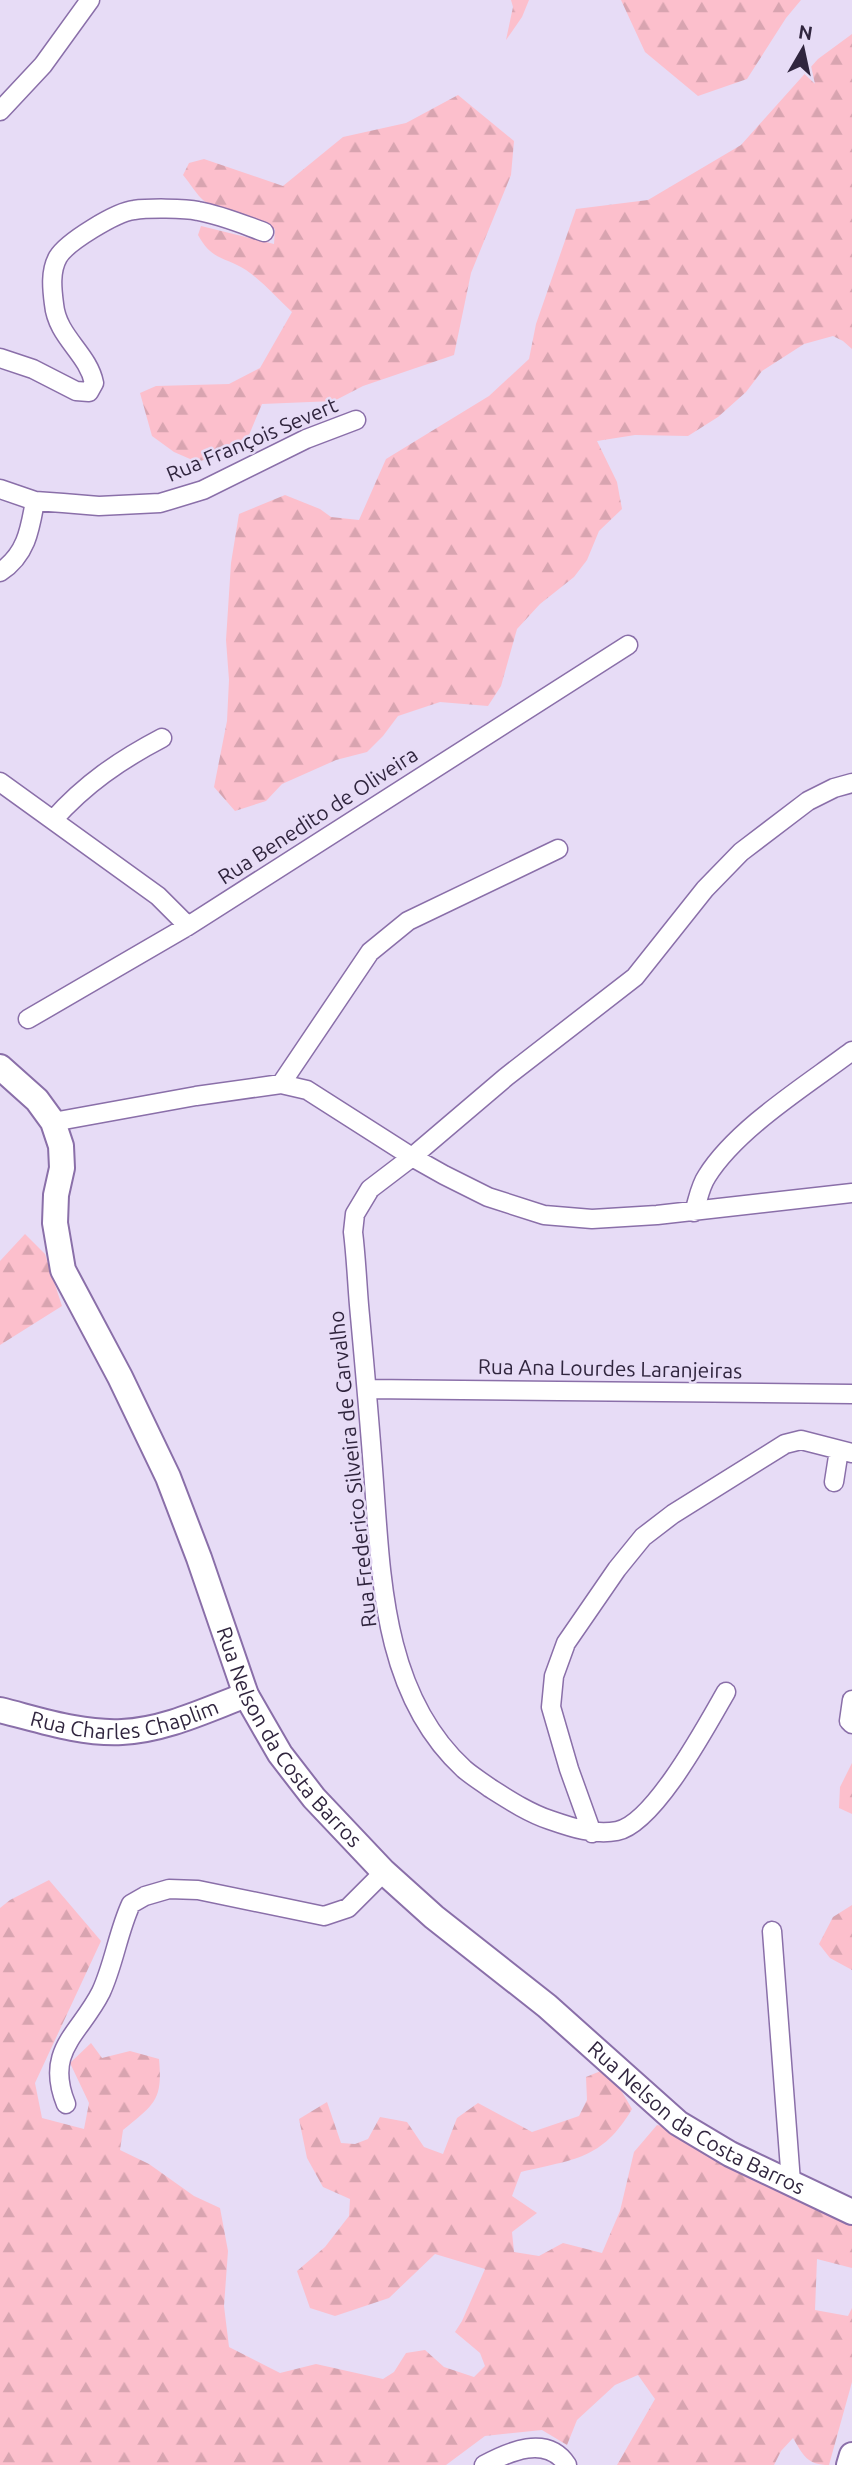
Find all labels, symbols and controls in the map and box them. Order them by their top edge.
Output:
north arrow [768,14,838,84]
text: N [797,20,814,44]
street label: Rua François Severt [162,392,341,486]
street label: Rua Benedito de Oliveira [213,742,422,889]
street label: Rua Frederico Silveira de Carvalho [323,1310,381,1629]
street label: Rua Ana Lourdes Laranjeiras [478,1354,742,1382]
street label: Rua Nelson da Costa Barros [212,1623,367,1852]
street label: Rua Charles Chaplim [28,1694,222,1743]
street label: Rua Nelson da Costa Barros [584,2036,809,2199]

